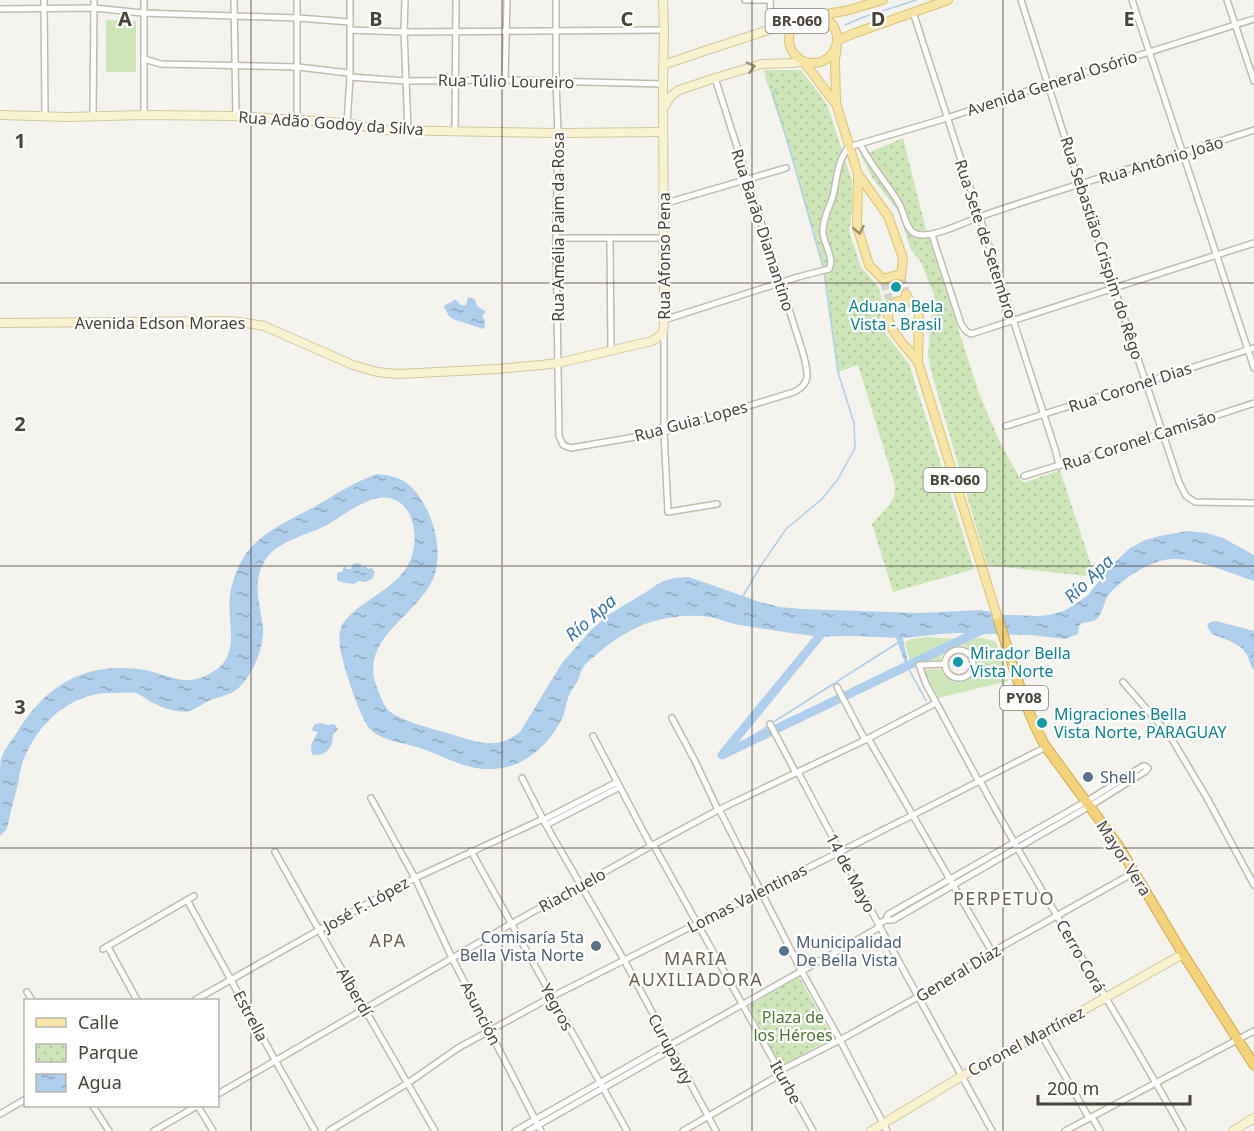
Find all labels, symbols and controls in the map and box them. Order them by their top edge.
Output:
text: A [118,5,132,32]
text: B [369,5,383,32]
text: C [621,5,634,32]
text: D [871,5,885,32]
text: E [1123,5,1135,32]
road number: BR-060 [766,9,828,33]
street label: Avenida General Osório [964,45,1140,121]
one-way arrow [745,62,756,74]
street label: Rua Túlio Loureiro [438,69,574,93]
street label: Rua Adão Godoy da Silva [238,106,424,140]
text: 1 [14,127,26,154]
street label: Rua Antônio João [1096,131,1226,189]
street label: Rua Amélia Paim da Rosa [547,132,569,322]
street label: Rua Sebastião Crispim do Rêgo [1055,133,1149,363]
street label: Rua Barão Diamantino [726,146,800,314]
street label: Rua Sete de Setembro [950,157,1022,321]
street label: Rua Afonso Pena [653,192,675,320]
one-way arrow [852,225,865,235]
marker: Aduana Bela Vista - Brasil [889,280,903,294]
place label: Aduana Bela Vista - Brasil [849,295,943,335]
street label: Avenida Edson Moraes [75,312,245,334]
street label: Rua Coronel Dias [1066,357,1194,417]
street label: Rua Guia Lopes [632,395,750,447]
street label: Rua Coronel Camisão [1059,405,1219,475]
text: 2 [14,410,26,437]
road number: BR-060 [924,468,986,492]
water label: Río Apa [1058,549,1118,608]
water label: Río Apa [560,588,621,646]
place label: Mirador Bella Vista Norte [970,642,1071,682]
marker: Mirador Bella Vista Norte [951,655,965,669]
road number: PY08 [1000,686,1048,710]
text: 3 [14,693,26,720]
place label: Migraciones Bella Vista Norte, PARAGUAY [1054,703,1227,743]
marker: Migraciones Bella Vista Norte, PARAGUAY [1035,716,1049,730]
place label: Shell [1100,766,1136,788]
marker: Shell [1081,770,1095,784]
street label: Mayor Vera [1091,816,1157,900]
street label: 14 de Mayo [821,830,881,916]
street label: Lomas Valentinas [683,858,811,938]
street label: Riachuelo [535,863,609,917]
street label: José F. López [317,871,413,938]
district label: PERPETUO [953,886,1055,910]
street label: Cerro Corá [1051,915,1111,997]
place label: Comisaría 5ta Bella Vista Norte [460,926,584,966]
district label: APA [369,928,407,952]
place label: Municipalidad De Bella Vista [796,931,902,971]
marker: Comisaría 5ta Bella Vista Norte [589,939,603,953]
street label: General Díaz [911,939,1005,1007]
marker: Municipalidad De Bella Vista [777,944,791,958]
district label: MARIA AUXILIADORA [629,946,763,991]
street label: Alberdí [332,963,378,1021]
street label: Asunción [456,977,506,1049]
street label: Yegros [535,979,579,1035]
street label: Estrella [228,987,274,1045]
legend [24,999,219,1107]
street label: Coronel Martínez [964,1001,1088,1081]
park label: Plaza de los Héroes [753,1006,833,1046]
text: Calle [78,1010,119,1034]
street label: Curupayty [643,1010,699,1089]
text: Parque [78,1040,138,1064]
street label: Iturbe [765,1056,807,1108]
scale bar [1038,1068,1190,1106]
text: Agua [78,1070,122,1094]
text: 200 m [1047,1076,1099,1100]

